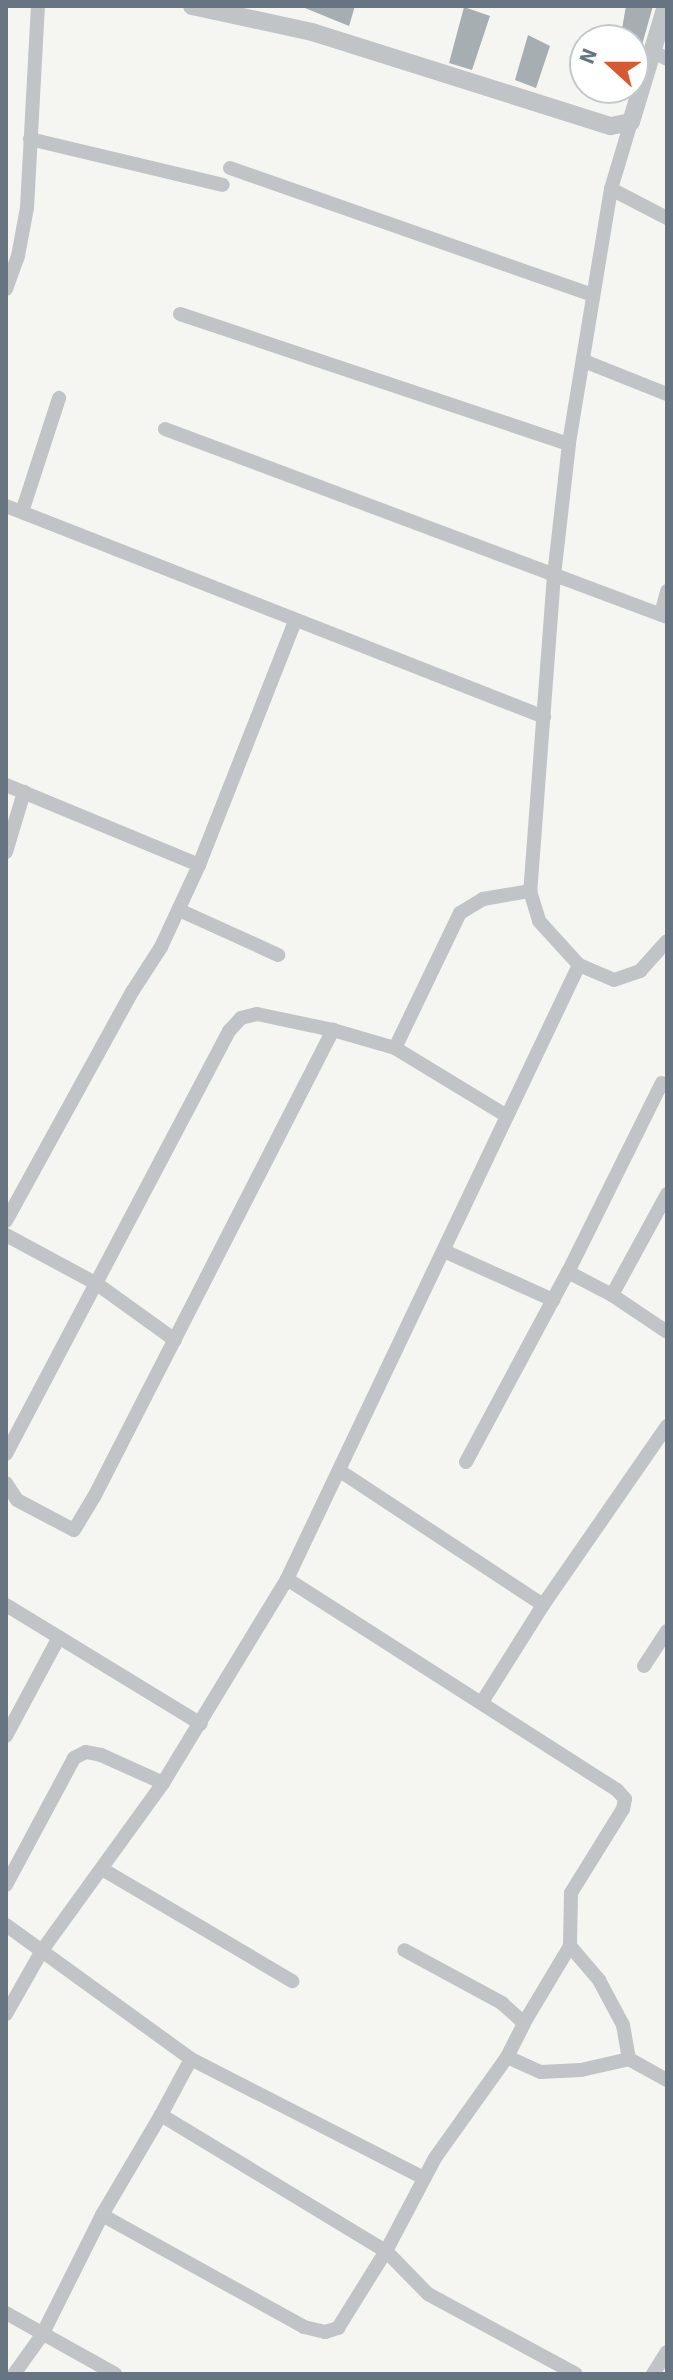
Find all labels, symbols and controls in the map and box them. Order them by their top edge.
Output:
north arrow [569,24,649,104]
text: N [571,44,606,69]

